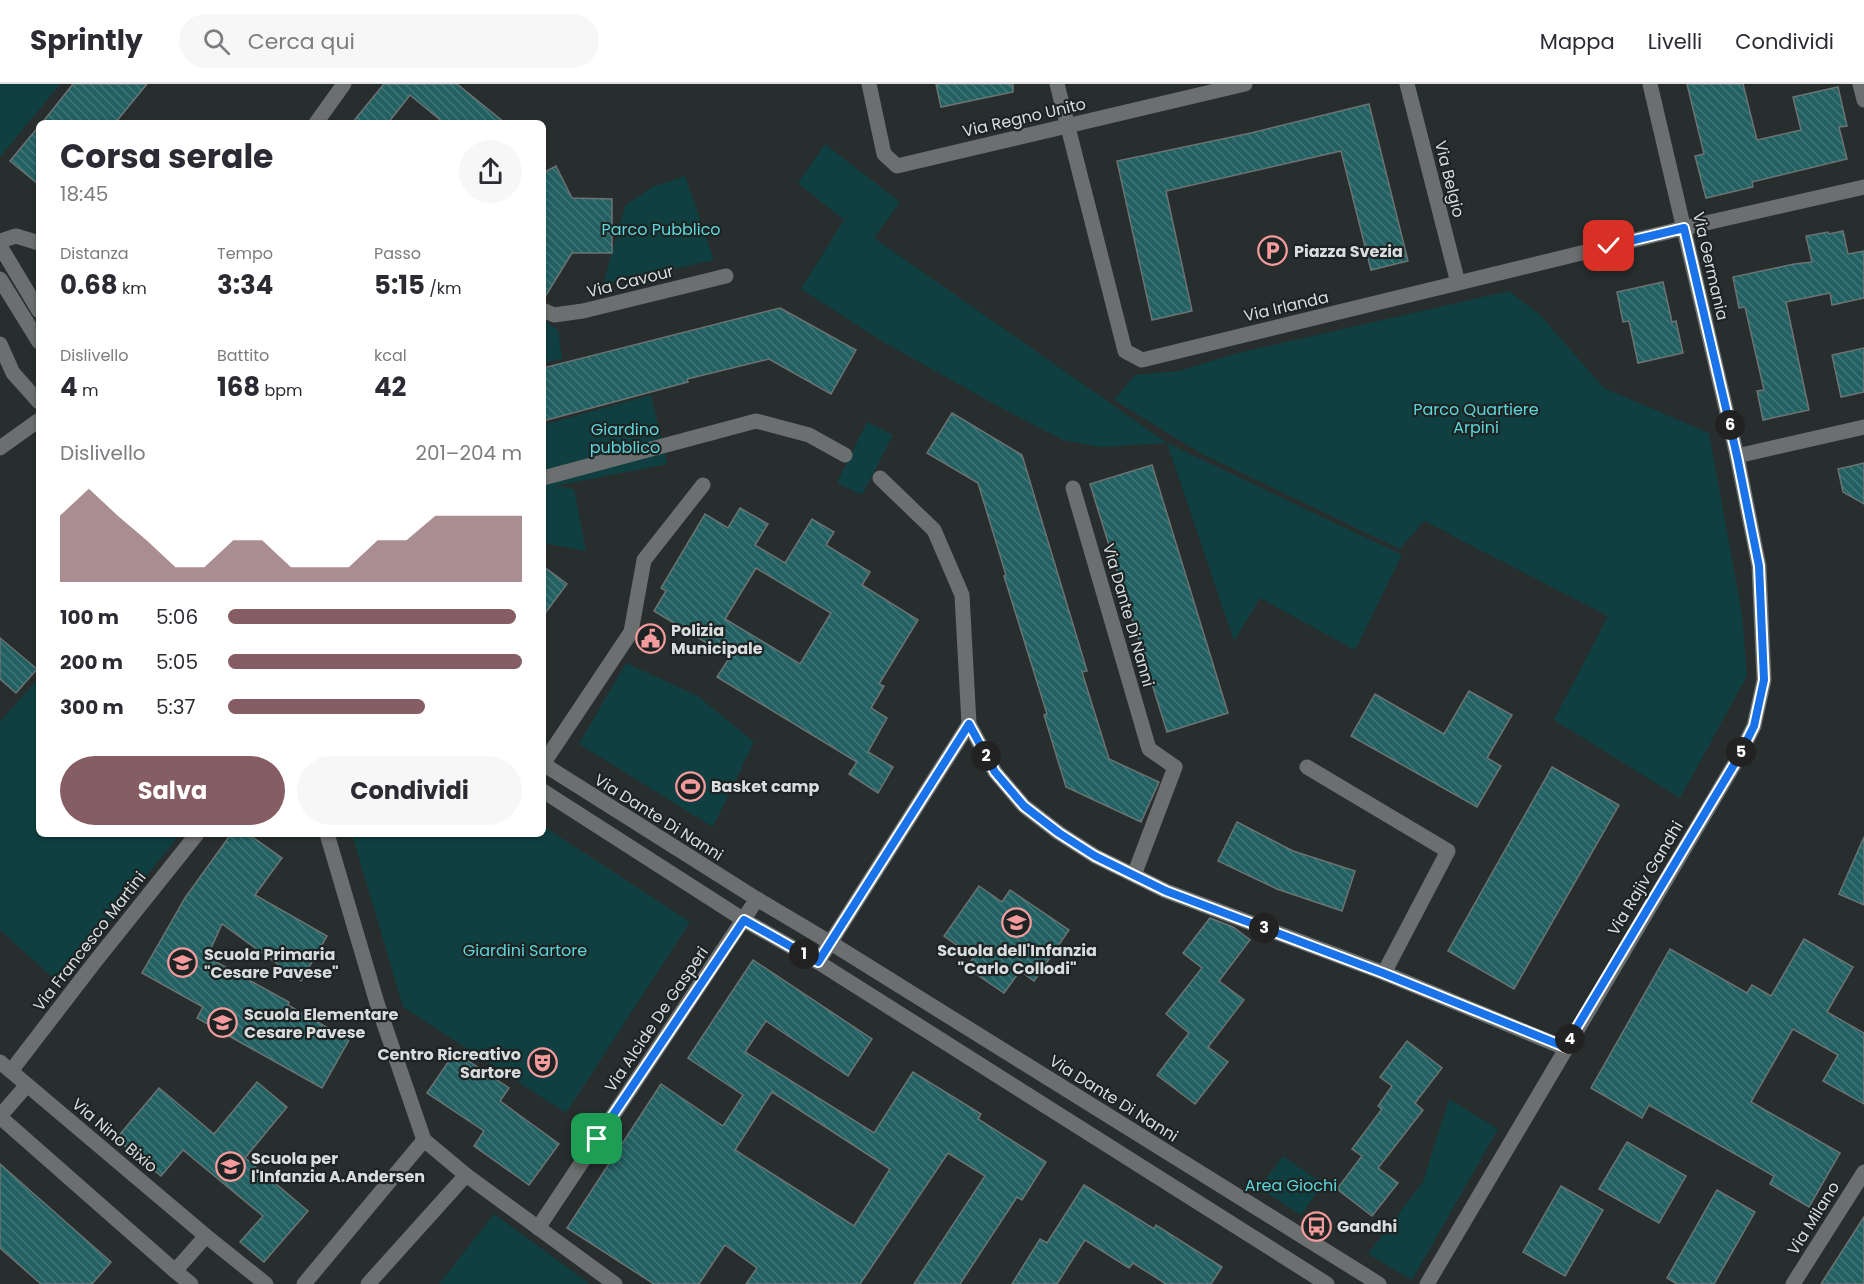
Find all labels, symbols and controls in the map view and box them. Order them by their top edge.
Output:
search box [179,14,599,68]
text: Sprintly [30,21,143,60]
icon: search [200,25,233,58]
text: Cerca qui [248,26,355,57]
text: Mappa [1540,27,1615,56]
text: Livelli [1648,27,1702,56]
text: Condividi [1735,27,1834,56]
street label: Via Regno Unito [960,92,1088,143]
text: Corsa serale [60,133,273,180]
street label: Via Belgio [1429,138,1470,220]
button: share [459,140,522,203]
text: 18:45 [60,180,108,208]
street label: Via Germania [1687,210,1734,323]
park label: Parco Pubblico [601,218,721,241]
pin [1583,220,1634,271]
icon: check [1592,229,1625,262]
parking icon: Piazza Svezia [1257,235,1289,267]
place label: Piazza Svezia [1294,240,1403,263]
text: Distanza [60,242,129,265]
text: Tempo [217,242,273,265]
text: Passo [374,242,421,265]
street label: Via Cavour [584,260,676,303]
text: 0.68 [60,267,118,303]
text: 3:34 [217,267,273,303]
text: 5:15 [374,267,425,303]
text: km [118,277,147,300]
text: /km [425,277,462,300]
street label: Via Irlanda [1241,286,1331,327]
text: Dislivello [60,344,128,367]
text: Battito [217,344,269,367]
text: kcal [374,344,407,367]
text: 4 [60,369,78,405]
text: 168 [217,369,260,405]
text: 42 [374,369,406,405]
text: m [78,379,98,402]
text: bpm [260,379,303,402]
park label: Parco Quartiere Arpini [1413,398,1539,439]
pin: 6 [1715,410,1745,440]
text: 6 [1725,413,1735,436]
park label: Giardino pubblico [590,418,660,459]
text: Dislivello [60,439,146,467]
text: 201–204 m [415,439,522,467]
street label: Via Dante Di Nanni [1097,541,1160,690]
text: 100 m [60,603,119,631]
text: 5:06 [156,603,198,631]
place label: Polizia Municipale [671,619,763,660]
public building icon: Polizia Municipale [634,623,666,655]
text: 200 m [60,648,123,676]
text: 5:05 [156,648,198,676]
text: 300 m [60,693,124,721]
text: 5:37 [156,693,196,721]
pin: 5 [1726,737,1756,767]
text: 5 [1736,740,1746,763]
pin: 2 [971,741,1001,771]
text: 2 [981,744,991,767]
button: Salva [60,756,285,825]
button: Condividi [297,756,522,825]
street label: Via Dante Di Nanni [590,768,728,866]
sports icon: Basket camp [674,770,706,802]
place label: Basket camp [711,775,819,798]
street label: Via Rajiv Gandhi [1602,817,1689,940]
street label: Via Francesco Martini [27,867,151,1016]
school or university icon: Scuola dell'Infanzia "Carlo Collodi" [1001,906,1033,938]
pin: 3 [1249,913,1279,943]
text: 3 [1259,916,1269,939]
park label: Giardini Sartore [463,939,587,962]
pin: 1 [789,939,819,969]
place label: Scuola dell'Infanzia "Carlo Collodi" [937,939,1097,980]
street label: Via Alcide De Gasperi [599,942,714,1097]
text: 1 [801,942,807,965]
place label: Scuola Primaria "Cesare Pavese" [204,943,339,984]
school or university icon: Scuola Primaria "Cesare Pavese" [167,947,199,979]
place label: Scuola Elementare Cesare Pavese [244,1003,398,1044]
school or university icon: Scuola Elementare Cesare Pavese [207,1007,239,1039]
pin: 4 [1555,1024,1585,1054]
text: 4 [1565,1027,1575,1050]
place label: Centro Ricreativo Sartore [377,1043,521,1084]
theatre icon: Centro Ricreativo Sartore [526,1047,558,1079]
street label: Via Dante Di Nanni [1045,1049,1183,1147]
street label: Via Nino Bixio [67,1093,162,1178]
pin [571,1113,622,1164]
icon: arrive [580,1122,613,1155]
place label: Scuola per l'Infanzia A.Andersen [251,1147,425,1188]
school or university icon: Scuola per l'Infanzia A.Andersen [214,1151,246,1183]
park label: Area Giochi [1245,1174,1337,1197]
street label: Via Milano [1782,1177,1845,1259]
bus stop icon: Gandhi [1300,1210,1332,1242]
place label: Gandhi [1337,1215,1397,1238]

